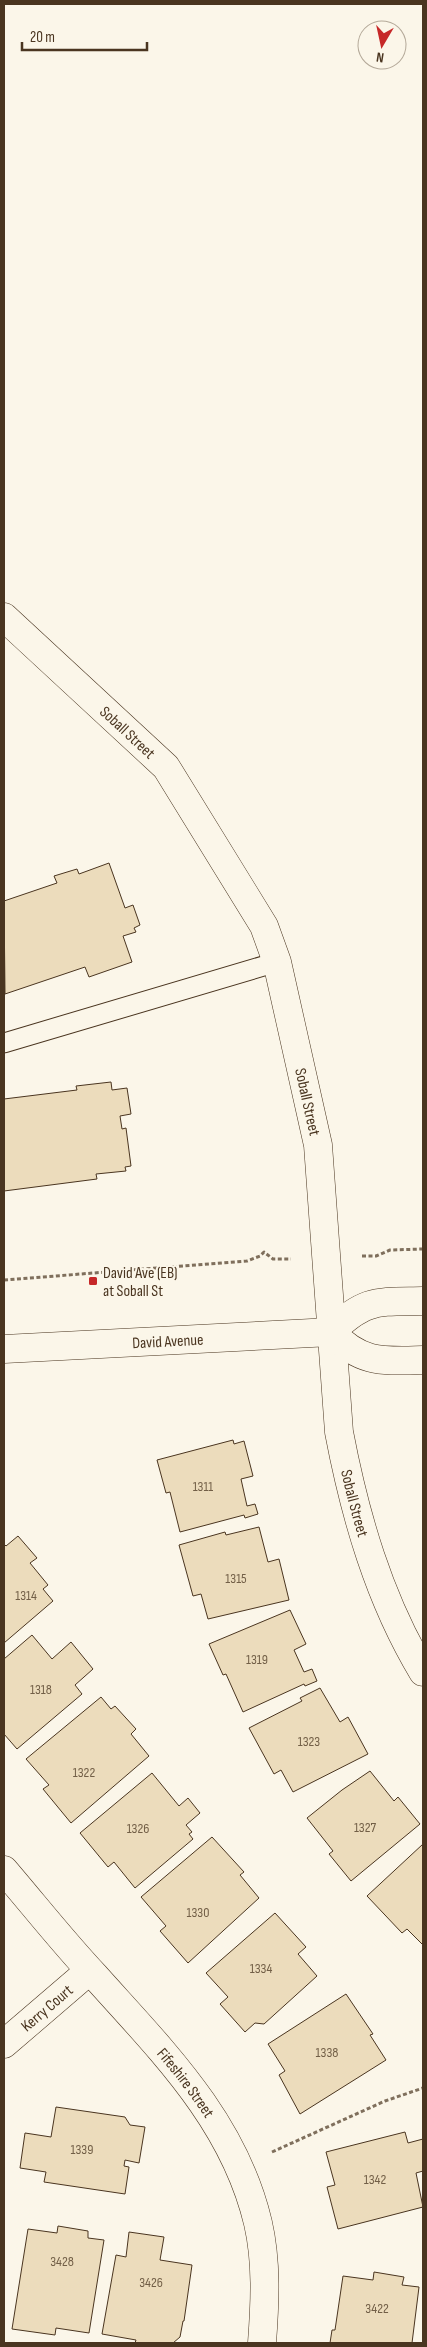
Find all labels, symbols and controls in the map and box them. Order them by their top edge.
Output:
scale bar [22,20,148,52]
north arrow [357,20,407,70]
text: 20 m [30,28,55,47]
text: N [375,48,385,66]
street label: Soball Street [95,703,159,763]
street label: Soball Street [290,1066,324,1138]
place label: David Ave (EB) at Soball St [103,1264,178,1301]
marker: David Ave (EB) at Soball St [87,1275,99,1287]
street label: David Avenue [132,1331,204,1353]
street label: Soball Street [336,1468,372,1539]
house number: 1311 [193,1478,213,1495]
house number: 1315 [225,1570,247,1587]
house number: 1314 [15,1587,37,1604]
house number: 1319 [246,1651,268,1668]
house number: 1318 [30,1681,52,1698]
house number: 1323 [298,1733,320,1750]
house number: 1322 [73,1764,95,1781]
house number: 1327 [354,1819,376,1836]
house number: 1326 [127,1820,149,1837]
house number: 1330 [187,1904,209,1921]
house number: 1334 [250,1960,272,1977]
street label: Kerry Court [18,1981,77,2036]
house number: 1338 [316,2044,338,2061]
street label: Fifeshire Street [153,2045,218,2122]
house number: 1339 [71,2141,93,2158]
house number: 1342 [364,2171,386,2188]
house number: 3428 [50,2253,74,2270]
house number: 3426 [139,2274,163,2291]
house number: 3422 [365,2300,389,2317]

